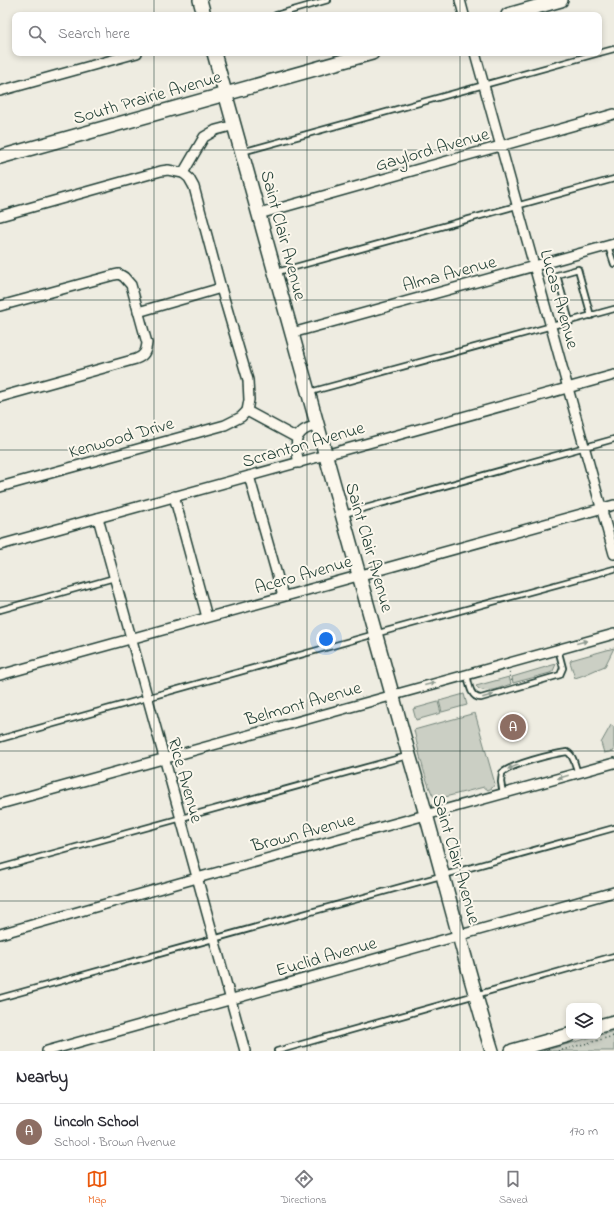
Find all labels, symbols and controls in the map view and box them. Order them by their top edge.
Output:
search box [12,12,602,56]
icon: search [26,23,48,45]
text: Search here [58,23,130,45]
street label: South Prairie Avenue [70,65,226,133]
street label: Gaylord Avenue [373,122,493,180]
street label: Saint Clair Avenue [252,168,312,304]
street label: Lucas Avenue [532,247,585,353]
street label: Alma Avenue [400,250,500,300]
street label: Kenwood Drive [66,411,178,466]
street label: Scranton Avenue [239,416,369,476]
street label: Saint Clair Avenue [337,480,399,616]
street label: Acero Avenue [252,549,356,602]
your location [316,629,336,649]
one-way arrow [576,639,588,645]
street label: Belmont Avenue [241,676,366,734]
one-way arrow [424,681,436,687]
one-way arrow [483,693,495,699]
pin: A [500,712,526,742]
street label: Rice Avenue [160,735,209,827]
one-way arrow [506,765,518,771]
one-way arrow [557,774,569,780]
street label: Saint Clair Avenue [424,792,486,928]
street label: Brown Avenue [248,807,359,860]
street label: Euclid Avenue [273,931,381,985]
map controls [566,1003,602,1039]
button: layers [566,1003,602,1039]
text: Nearby [16,1065,68,1090]
text: Lincoln School [54,1111,138,1133]
text: A [25,1122,33,1141]
text: 170 m [570,1122,598,1141]
text: School · Brown Avenue [54,1133,175,1152]
tab: Map [86,1168,108,1208]
tab: Directions [281,1168,327,1208]
tab: Saved [499,1168,528,1208]

